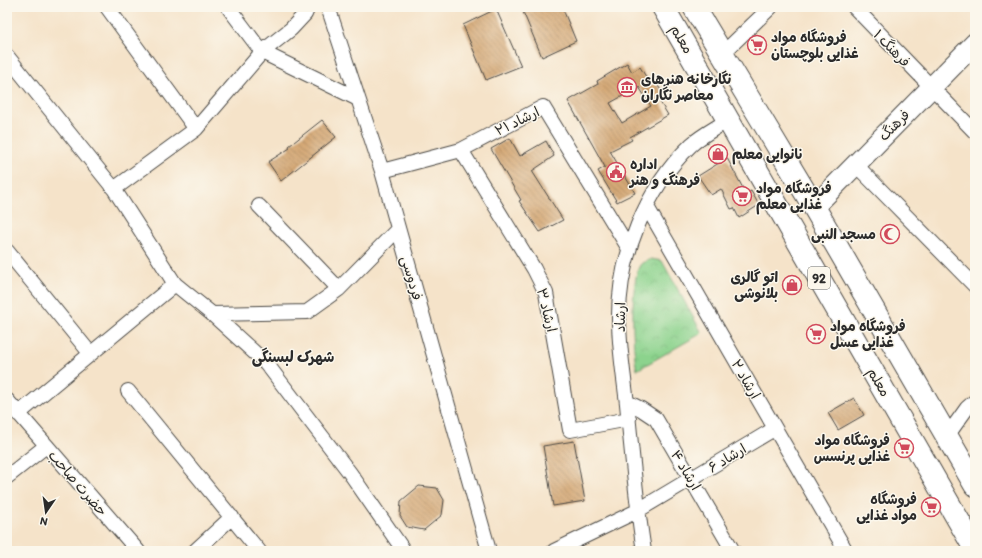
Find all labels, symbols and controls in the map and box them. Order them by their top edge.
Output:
street label: معلم [665,22,697,58]
street label: فرهنگ ۱ [870,26,914,71]
place label: فروشگاه مواد غذایی بلوچستان [771,28,859,63]
supermarket icon: فروشگاه مواد غذایی بلوچستان [746,34,768,56]
place label: نگارخانه هنرهای معاصر نگاران [641,70,731,104]
museum icon: نگارخانه هنرهای معاصر نگاران [616,76,638,98]
street label: ارشاد ۲۱ [492,103,542,140]
street label: فرهنگ [875,106,914,145]
shop icon: نانوایی معلم [707,143,729,165]
place label: نانوایی معلم [732,146,803,165]
place label: اداره فرهنگ و هنر [628,156,700,189]
public building icon: اداره فرهنگ و هنر [605,161,627,183]
place label: فروشگاه مواد غذایی معلم [756,179,832,215]
supermarket icon: فروشگاه مواد غذایی معلم [731,185,753,207]
mosque icon: مسجد النبی [879,223,901,245]
place label: مسجد النبی [811,226,876,243]
street label: فردوسی [397,254,426,302]
road number: 92 [808,267,830,289]
place label: اتو گالری بلانوشی [730,268,778,303]
shop icon: اتو گالری بلانوشی [781,274,803,296]
street label: ارشاد ۳ [533,286,560,334]
street label: ارشاد [612,302,629,332]
place label: فروشگاه مواد غذایی عسل [830,317,906,351]
supermarket icon: فروشگاه مواد غذایی عسل [805,323,827,345]
district label: شهرک لبسنگی [252,347,334,367]
street label: ارشاد ۲ [728,356,764,402]
street label: معلم [862,365,894,401]
place label: فروشگاه مواد غذایی پرنسس [814,431,891,465]
supermarket icon: فروشگاه مواد غذایی پرنسس [893,437,915,459]
street label: ارشاد ۶ [705,440,750,476]
street label: حضرت صاحب [45,447,111,520]
street label: ارشاد ۴ [667,447,704,493]
place label: فروشگاه مواد غذایی [856,490,917,525]
north arrow [26,492,66,532]
supermarket icon: فروشگاه مواد غذایی [920,496,942,518]
text: N [39,514,49,528]

